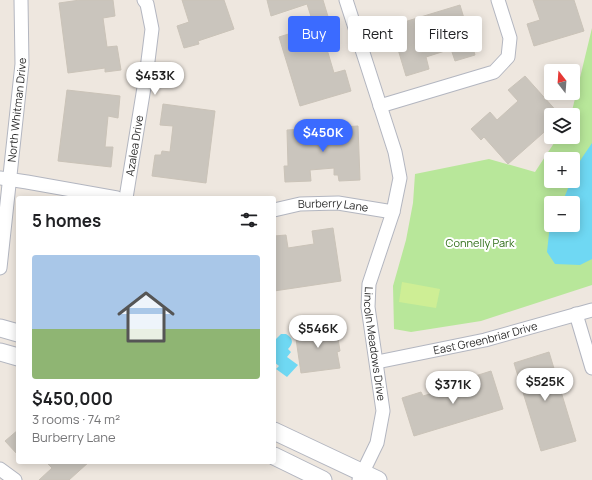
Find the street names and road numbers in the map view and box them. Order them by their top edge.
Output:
street label: North Whitman Drive [3,57,29,163]
street label: Azalea Drive [122,113,146,177]
street label: Burberry Lane [298,195,370,215]
street label: Lincoln Meadows Drive [361,286,390,402]
street label: East Greenbriar Drive [432,318,540,357]

